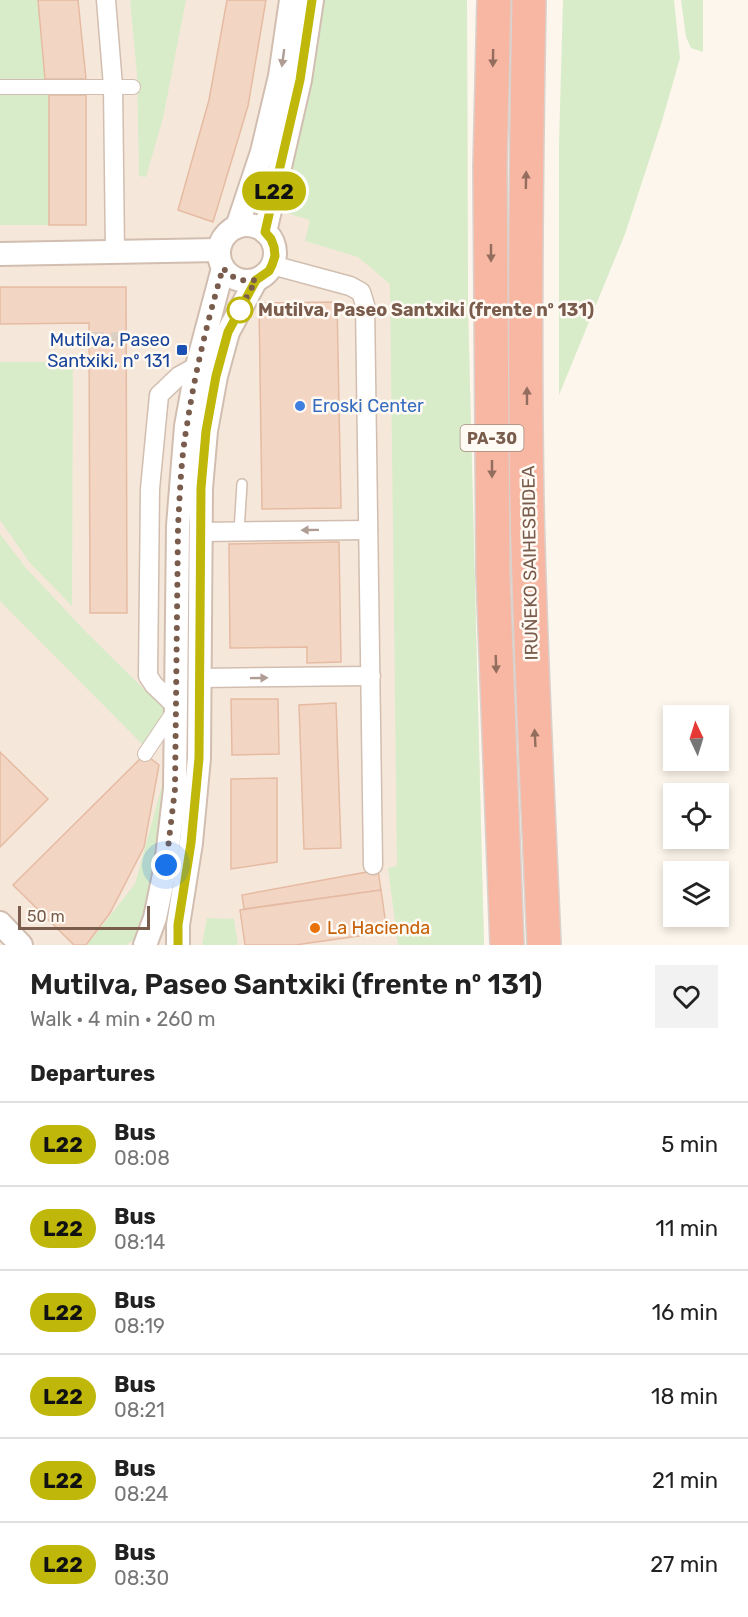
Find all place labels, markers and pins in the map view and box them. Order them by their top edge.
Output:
marker: Mutilva, Paseo Santxiki (frente nº 131) [227,297,253,323]
place label: Mutilva, Paseo Santxiki (frente nº 131) [258,299,594,321]
place label: Mutilva, Paseo Santxiki, nº 131 [47,329,170,372]
marker: Mutilva, Paseo Santxiki, nº 131 [175,343,189,357]
place label: Eroski Center [312,395,424,417]
marker: Eroski Center [293,399,307,413]
place label: La Hacienda [327,917,430,939]
marker: La Hacienda [308,921,322,935]

